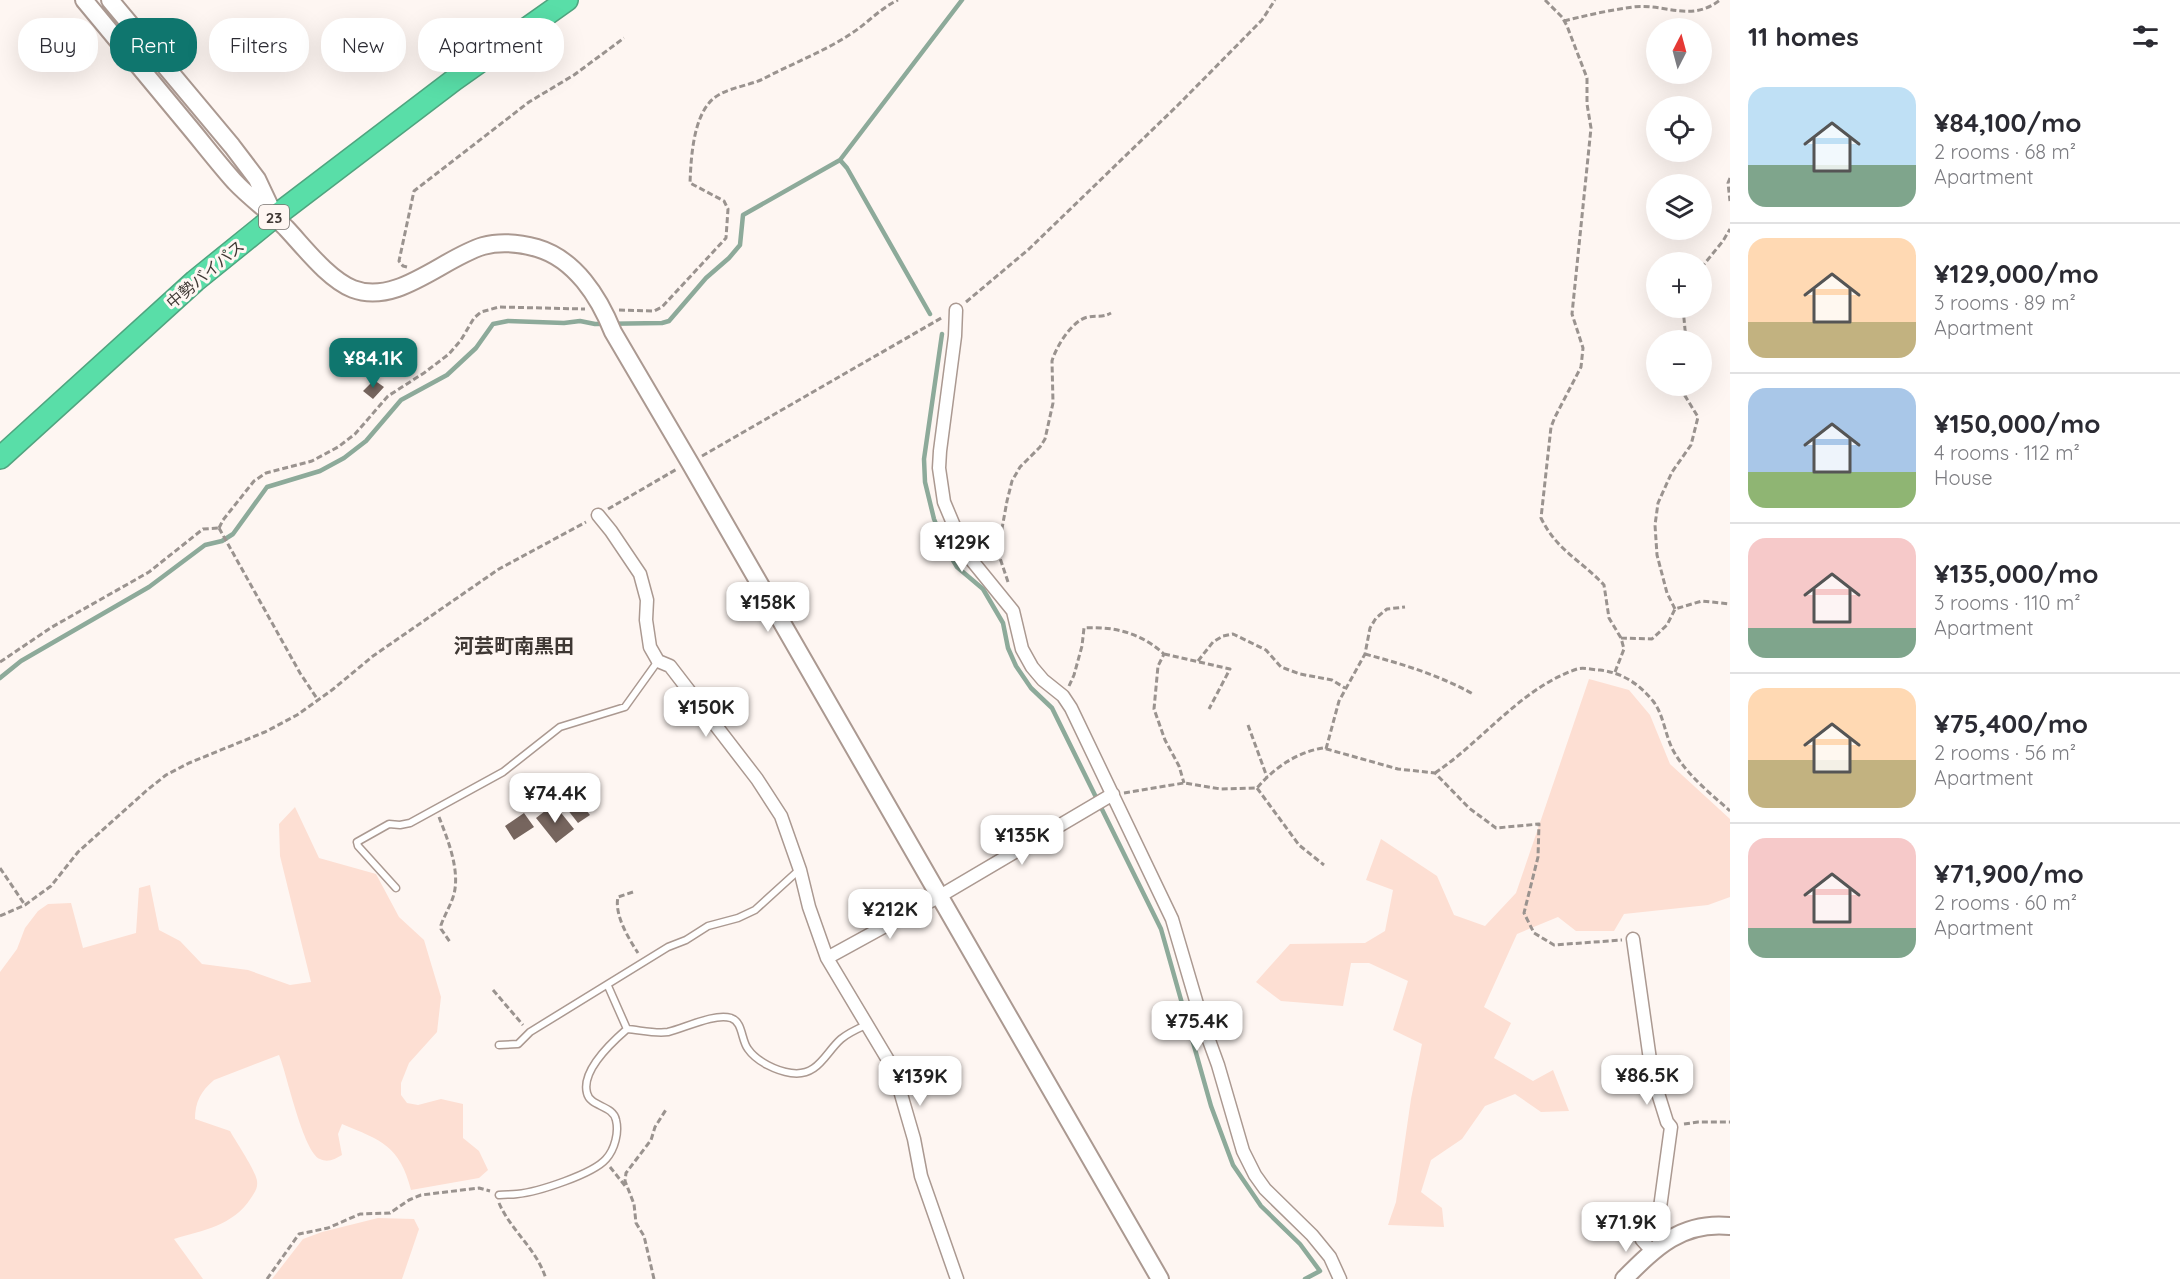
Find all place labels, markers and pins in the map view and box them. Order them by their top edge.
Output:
pin: ¥84.1K [324,338,422,389]
pin: ¥129K [920,522,1004,573]
pin: ¥158K [726,582,810,633]
pin: ¥150K [664,687,748,738]
pin: ¥74.4K [506,773,604,824]
pin: ¥135K [980,815,1064,866]
pin: ¥212K [848,889,932,940]
pin: ¥75.4K [1148,1001,1246,1052]
pin: ¥86.5K [1598,1055,1696,1106]
pin: ¥139K [878,1056,962,1107]
pin: ¥71.9K [1577,1202,1675,1253]

